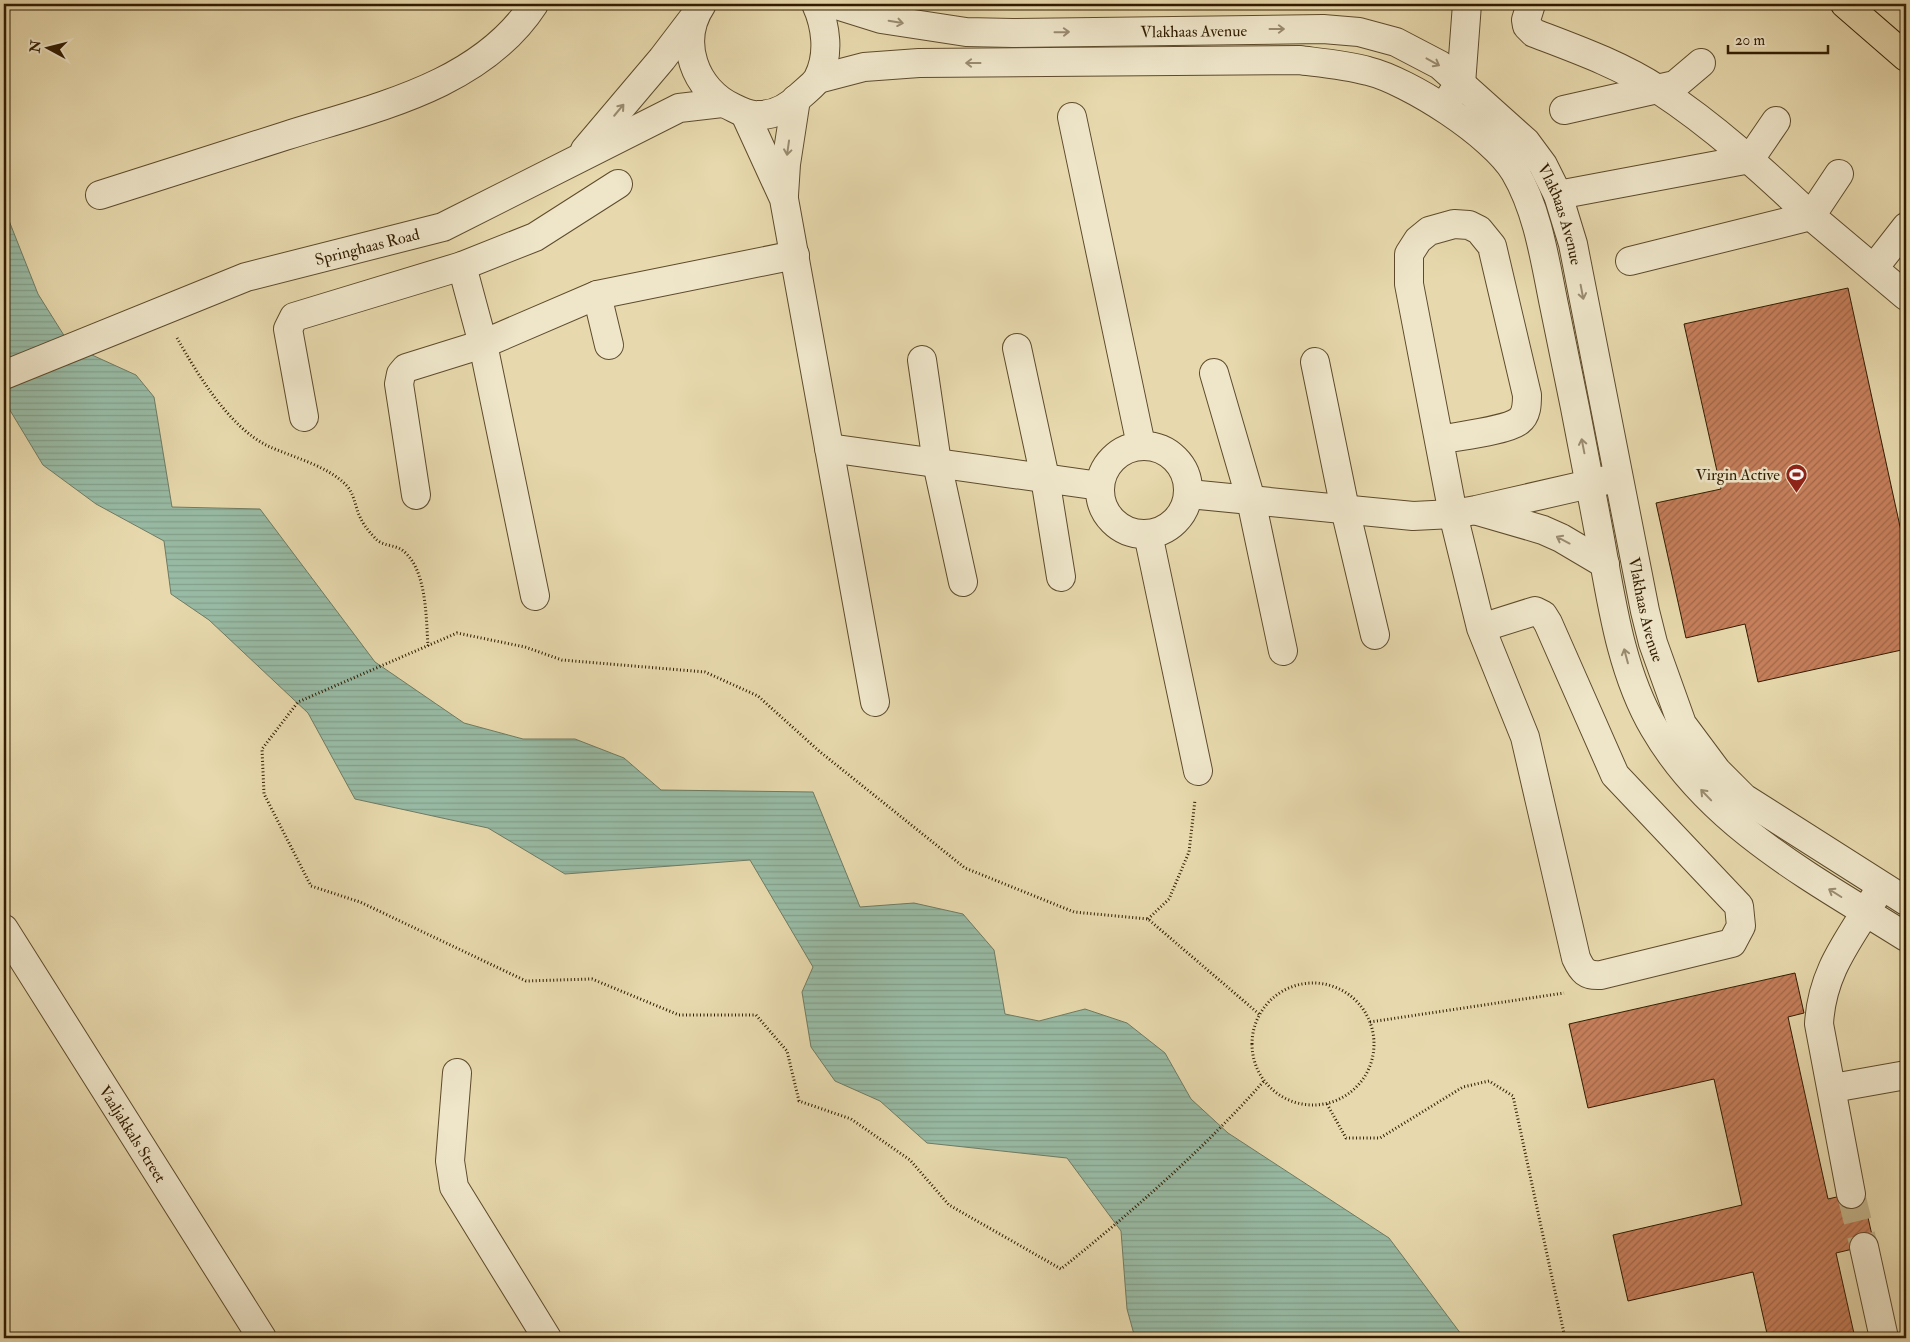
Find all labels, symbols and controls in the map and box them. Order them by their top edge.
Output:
one-way arrow [888,17,904,27]
street label: Vlakhaas Avenue [1140,21,1247,42]
north arrow [22,22,72,72]
scale bar [1728,22,1828,54]
one-way arrow [1268,24,1285,34]
one-way arrow [1054,28,1070,37]
text: 20 m [1735,31,1765,50]
text: N [26,39,45,55]
one-way arrow [965,58,981,68]
one-way arrow [1425,58,1440,67]
one-way arrow [614,104,625,117]
one-way arrow [783,139,793,155]
street label: Vlakhaas Avenue [1533,160,1586,267]
street label: Springhaas Road [313,224,422,270]
one-way arrow [1578,284,1588,300]
one-way arrow [1577,438,1587,454]
sports icon: Virgin Active [1784,462,1808,493]
place label: Virgin Active [1695,465,1780,485]
one-way arrow [1556,535,1571,544]
street label: Vlakhaas Avenue [1624,556,1668,665]
one-way arrow [1621,649,1630,665]
one-way arrow [1700,789,1712,802]
one-way arrow [1829,887,1843,897]
street label: Vaaljakkals Street [94,1082,170,1186]

